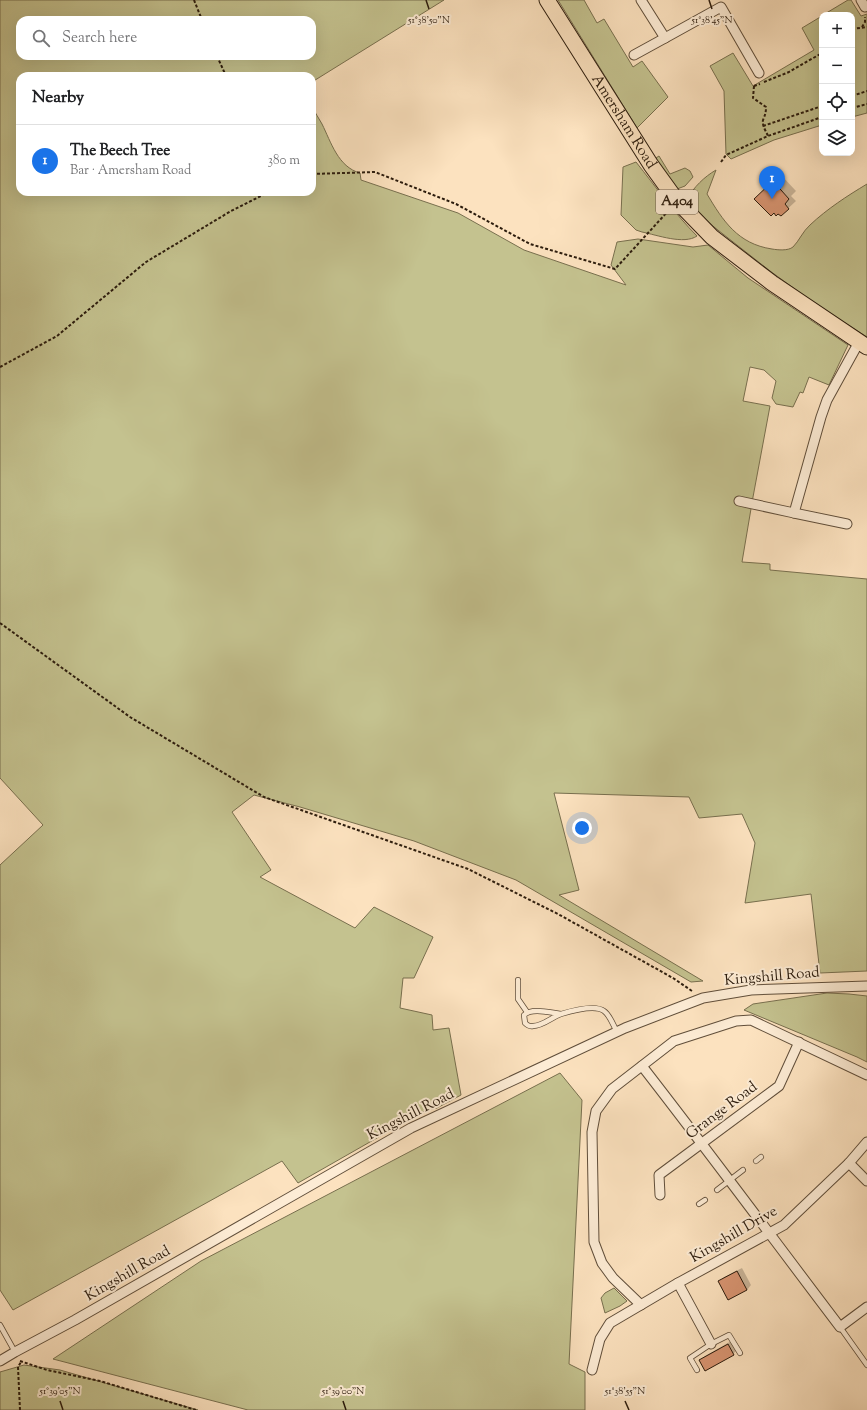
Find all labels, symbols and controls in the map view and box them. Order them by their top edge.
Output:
map controls [819,12,855,156]
button: + [819,12,855,48]
text: 51°38'50"N [407,13,450,28]
text: 51°38'45"N [691,13,732,28]
search box [16,16,316,60]
icon: search [30,27,52,49]
text: Search here [62,28,137,49]
button: − [819,48,855,84]
street label: Amersham Road [586,70,662,174]
button: locate [819,84,855,120]
text: Nearby [32,86,84,110]
button: layers [819,120,855,156]
text: The Beech Tree [70,141,170,162]
text: 1 [43,152,47,170]
text: 380 m [268,152,300,170]
text: Bar · Amersham Road [70,162,191,180]
pin: 1 [759,166,785,199]
road number: A404 [656,190,698,214]
your location [572,818,592,838]
street label: Kingshill Road [724,962,821,992]
street label: Grange Road [682,1077,763,1145]
street label: Kingshill Road [364,1084,459,1146]
street label: Kingshill Drive [686,1201,782,1269]
street label: Kingshill Road [81,1241,175,1307]
text: 51°39'05"N [39,1384,80,1399]
text: 51°39'00"N [321,1384,364,1399]
text: 51°38'55"N [604,1384,645,1399]

